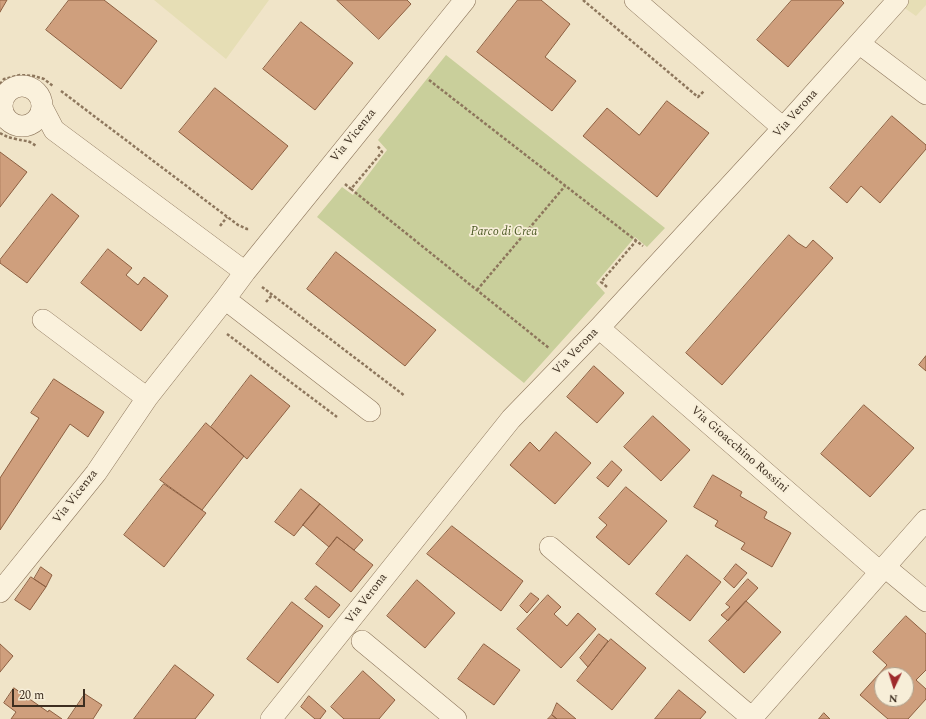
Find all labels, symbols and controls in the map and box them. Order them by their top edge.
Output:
street label: Via Verona [771,87,821,141]
street label: Via Vicenza [328,106,380,166]
park label: Parco di Crea [471,226,537,240]
street label: Via Verona [550,326,602,378]
street label: Via Gioacchino Rossini [687,404,791,496]
street label: Via Vicenza [51,467,101,527]
street label: Via Verona [343,571,391,627]
north arrow [874,667,914,707]
scale bar [14,681,87,707]
text: 20 m [19,686,44,705]
text: N [888,690,898,707]

